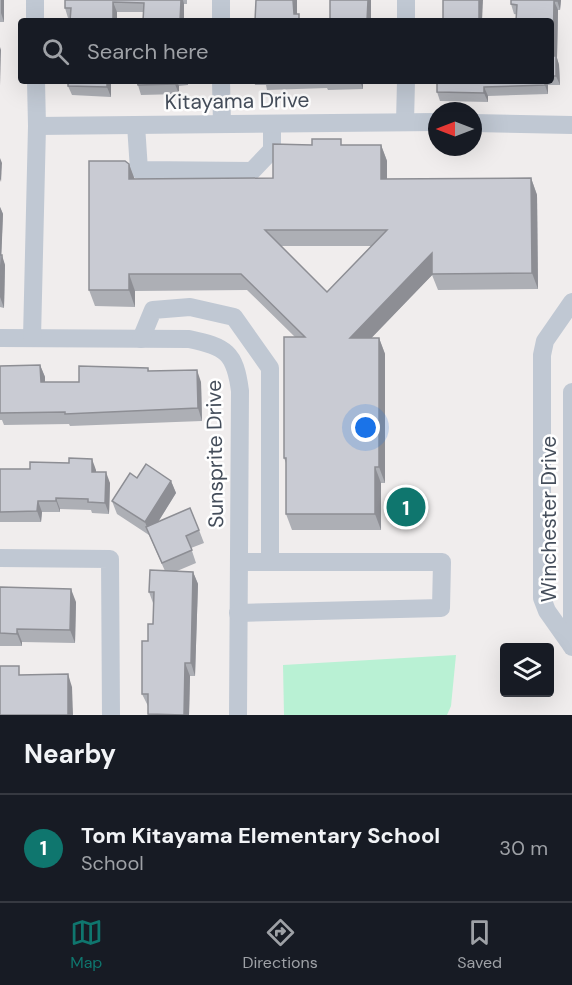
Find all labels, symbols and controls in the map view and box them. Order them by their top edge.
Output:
search box [18,18,554,84]
icon: search [39,35,72,68]
text: Search here [87,37,208,66]
street label: Kitayama Drive [164,86,310,116]
north arrow [428,102,482,156]
street label: Sunsprite Drive [200,380,230,528]
your location [351,413,380,442]
street label: Winchester Drive [535,436,563,602]
pin: 1 [386,484,426,530]
map controls [500,643,554,697]
button: layers [500,643,554,697]
text: Nearby [24,737,116,771]
text: Tom Kitayama Elementary School [81,821,440,850]
text: 1 [40,835,47,861]
text: 30 m [499,835,548,861]
text: School [81,850,144,876]
tab: Map [70,916,103,973]
tab: Directions [242,916,318,973]
tab: Saved [457,916,502,973]

